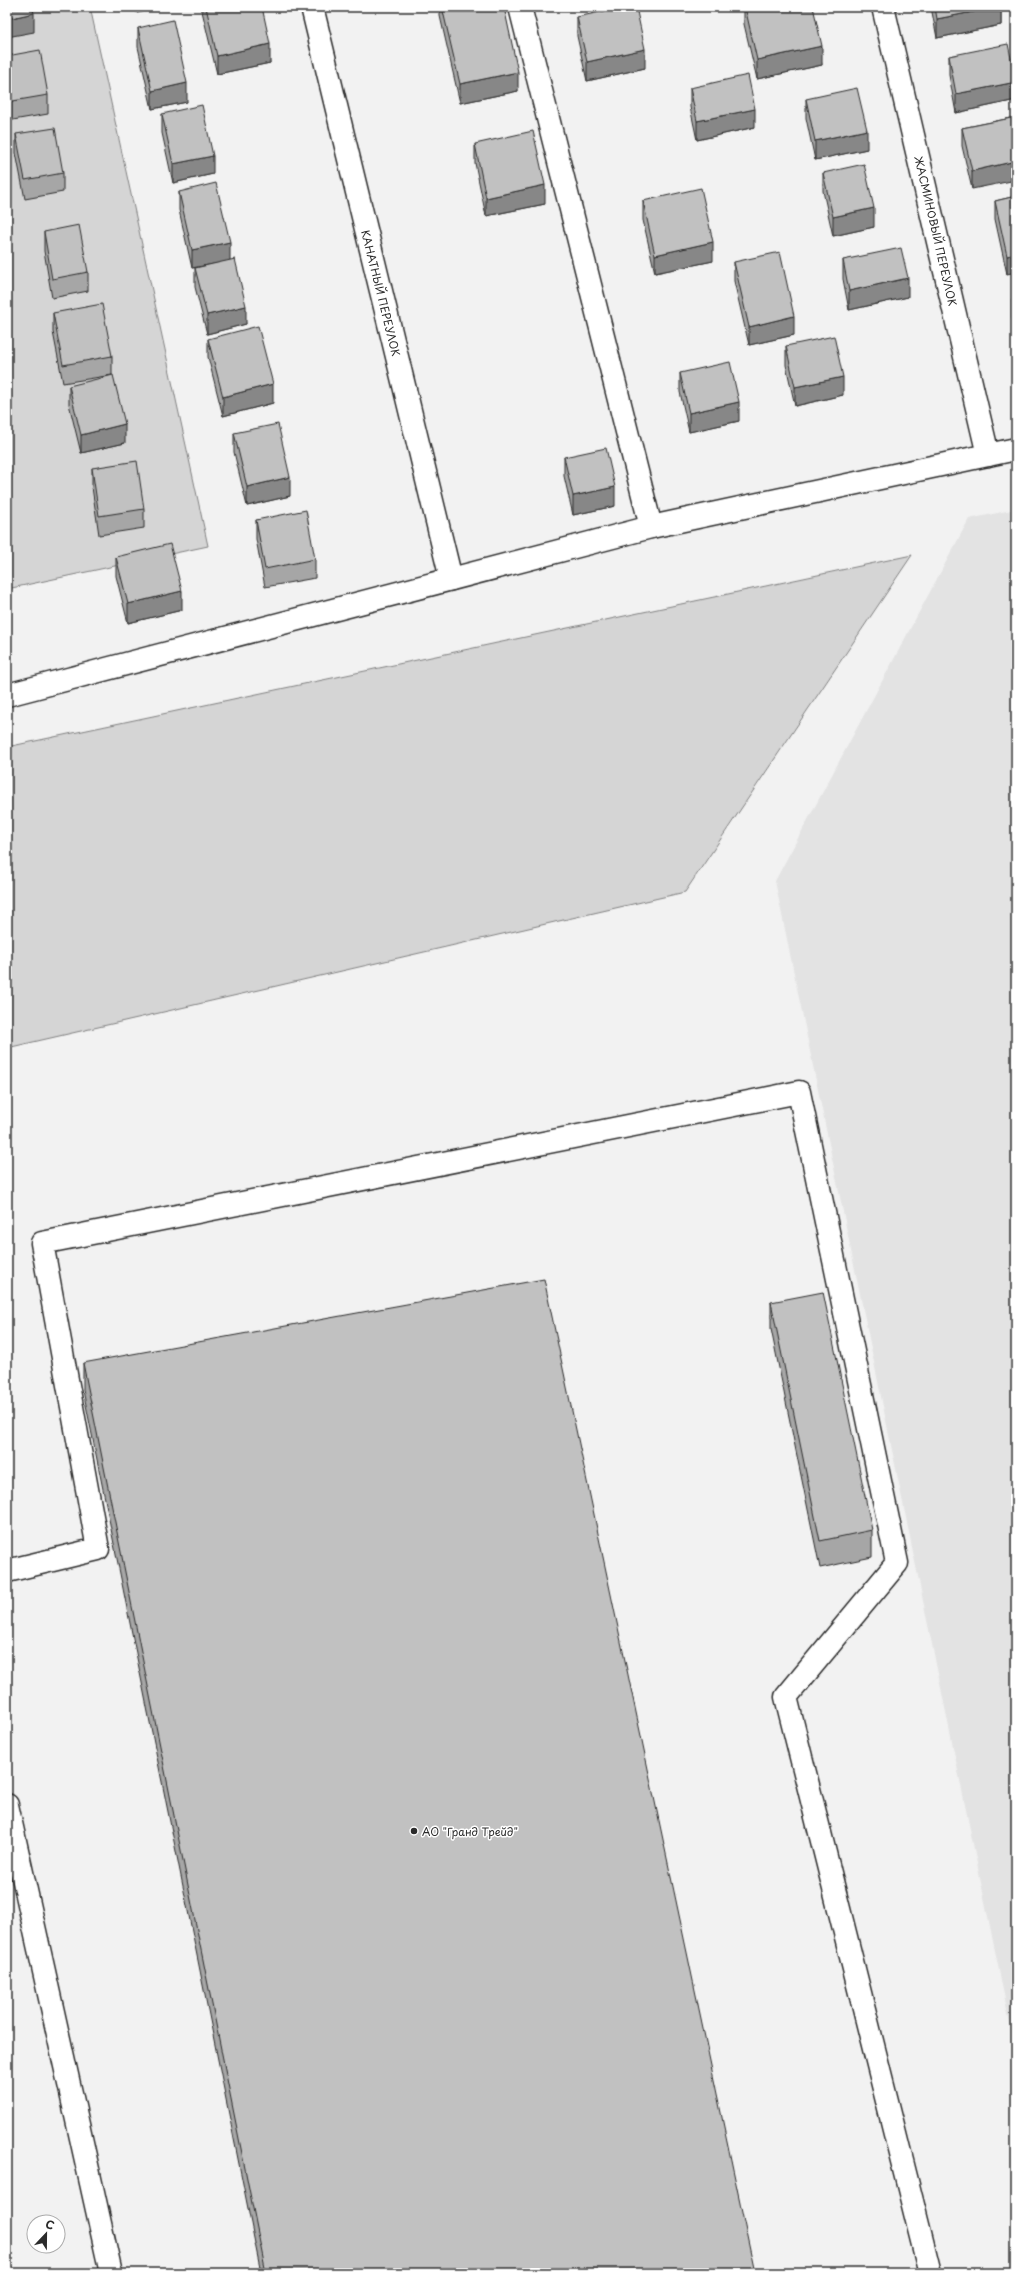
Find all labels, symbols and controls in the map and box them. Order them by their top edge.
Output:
street label: ЖАСМИНОВЫЙ ПЕРЕУЛОК [910,154,962,308]
street label: КАНАТНЫЙ ПЕРЕУЛОК [357,228,405,358]
place label: АО "Гранд Трейд" [422,1823,518,1840]
marker: АО "Гранд Трейд" [409,1826,419,1836]
north arrow [26,2214,66,2254]
text: С [43,2215,57,2234]

